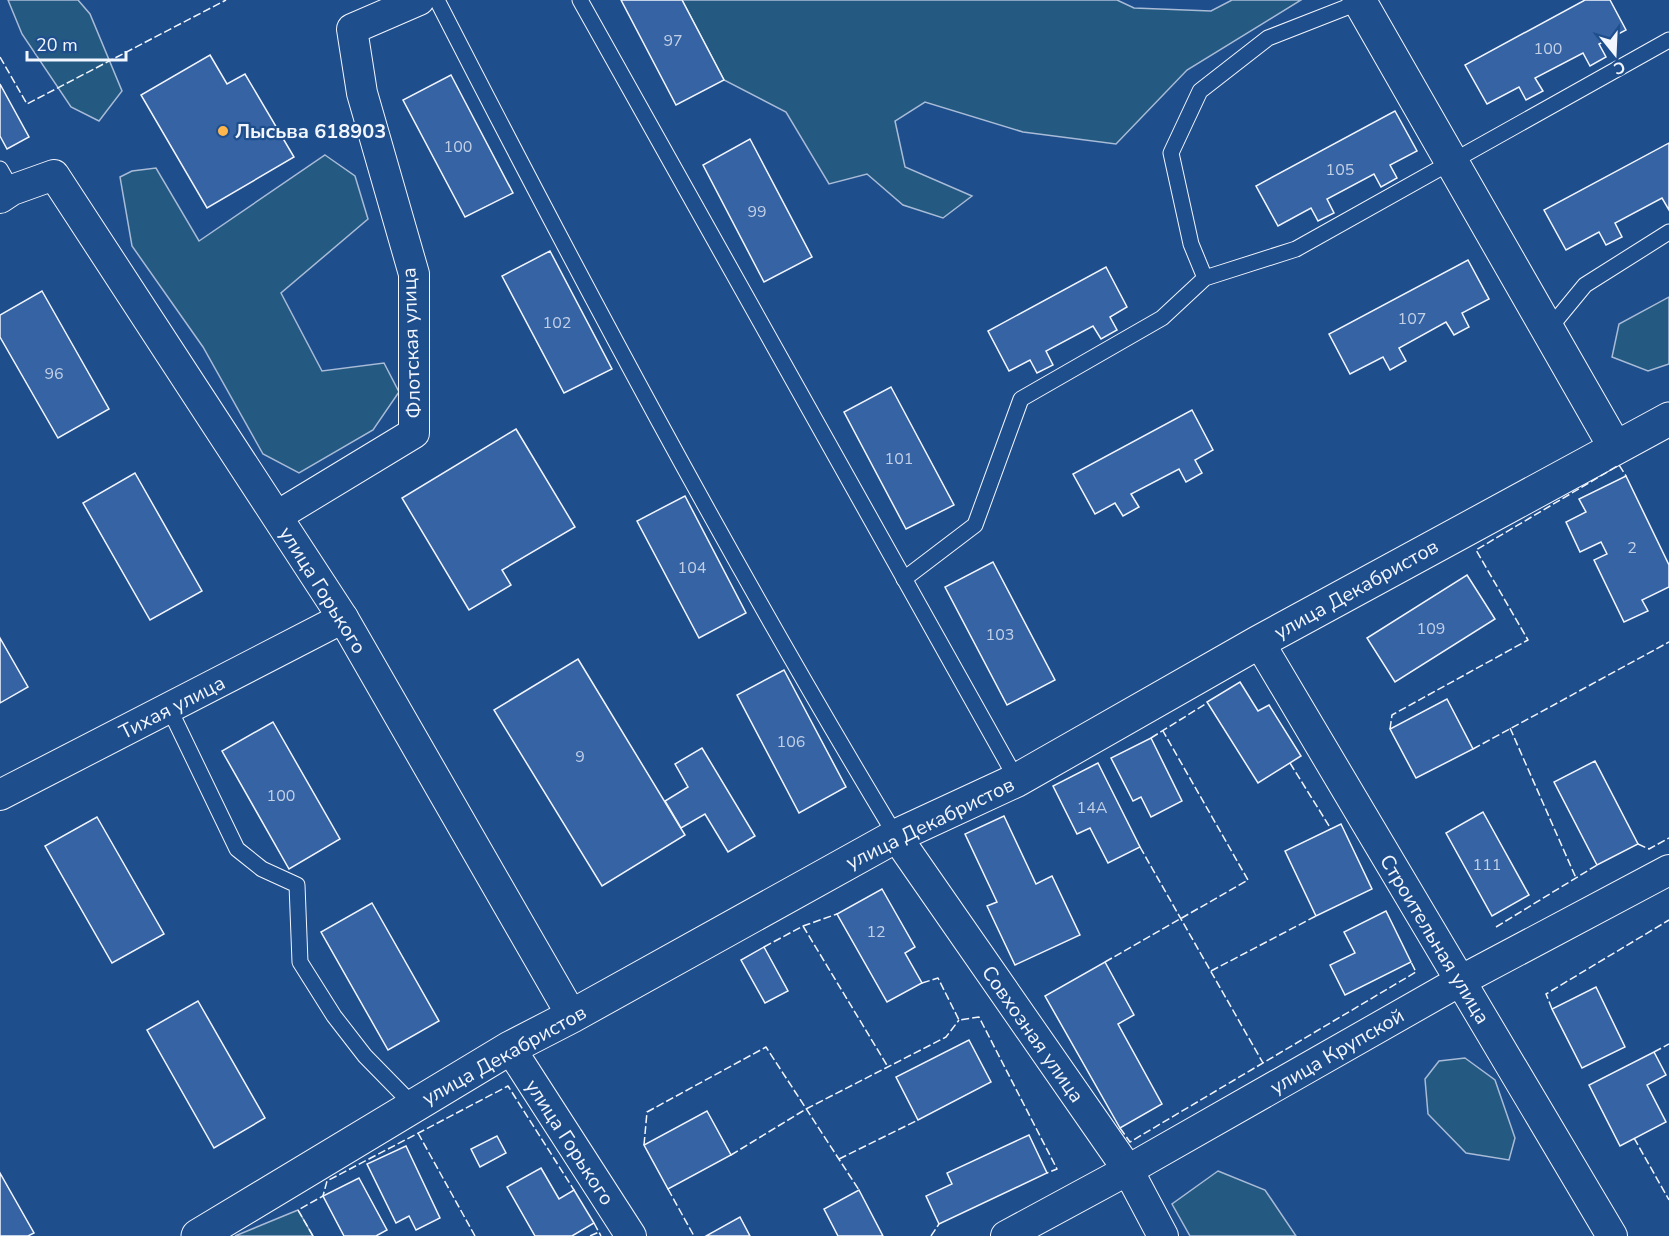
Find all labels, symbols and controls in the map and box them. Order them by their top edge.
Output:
scale bar [27,24,126,62]
north arrow [1585,24,1645,84]
house number: 97 [663,30,683,52]
text: 20 m [36,33,78,57]
house number: 100 [1534,38,1562,60]
text: С [1611,55,1628,79]
place label: Лысьва 618903 [235,118,386,145]
marker: Лысьва 618903 [216,124,230,138]
house number: 100 [444,136,472,158]
house number: 105 [1326,159,1354,181]
house number: 99 [747,201,767,223]
street label: Флотская улица [395,267,428,419]
house number: 107 [1398,308,1426,330]
house number: 102 [543,312,571,334]
house number: 96 [44,363,64,385]
house number: 101 [885,448,913,470]
street label: улица Горького [273,522,372,659]
street label: улица Декабристов [1269,533,1443,646]
house number: 2 [1627,537,1637,559]
house number: 104 [678,557,707,579]
house number: 109 [1417,618,1445,640]
house number: 103 [986,624,1014,646]
street label: Тихая улица [115,669,230,746]
house number: 106 [777,731,805,753]
house number: 9 [575,746,585,768]
street label: улица Декабристов [842,771,1019,876]
house number: 100 [267,785,295,807]
house number: 14А [1077,797,1108,819]
street label: Строительная улица [1373,849,1496,1029]
house number: 111 [1473,854,1501,876]
house number: 12 [866,921,886,943]
street label: Совхозная улица [975,960,1090,1108]
street label: улица Декабристов [417,999,591,1112]
street label: улица Крупской [1265,1002,1409,1101]
street label: улица Горького [519,1074,620,1210]

